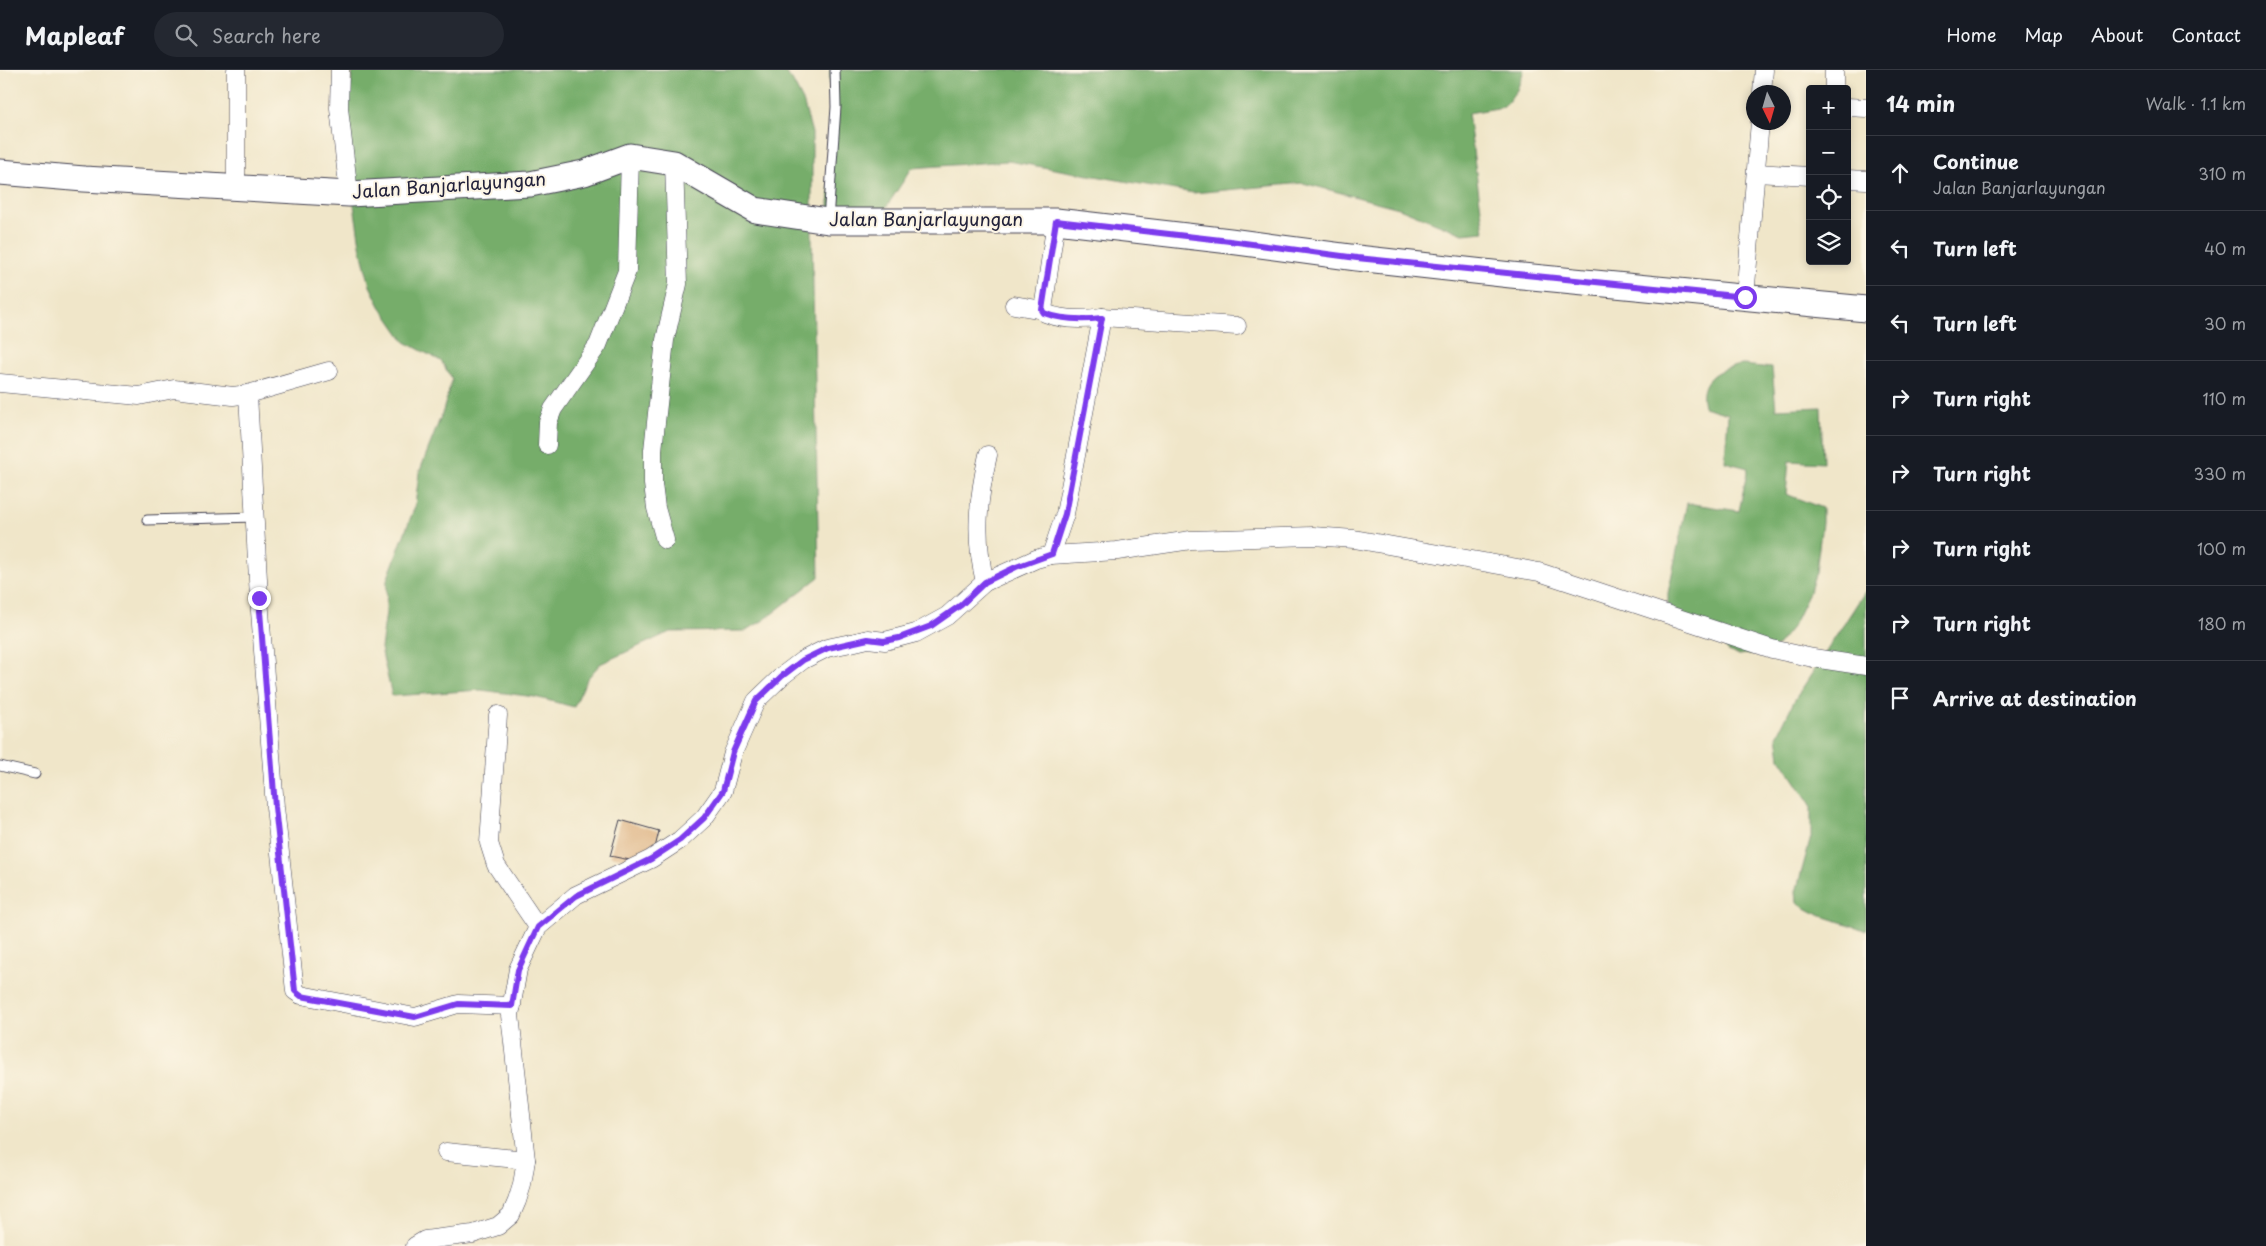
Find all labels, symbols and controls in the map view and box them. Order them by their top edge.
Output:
search box [154,12,504,57]
text: Mapleaf [25,17,124,53]
icon: search [172,21,200,49]
text: Search here [212,21,321,49]
text: Home [1946,21,1996,48]
text: Map [2024,21,2063,48]
text: About [2091,21,2143,48]
text: Contact [2171,21,2241,48]
north arrow [1746,85,1791,130]
map controls [1806,85,1851,265]
button: + [1806,85,1851,130]
text: 14 min [1886,87,1955,119]
text: Walk · 1.1 km [2146,91,2246,115]
button: − [1806,130,1851,175]
text: Continue [1933,147,2019,175]
icon: ahead [1886,159,1914,187]
text: 310 m [2198,161,2246,185]
street label: Jalan Banjarlayungan [351,164,547,205]
button: locate [1806,175,1851,220]
text: Jalan Banjarlayungan [1933,175,2106,199]
street label: Jalan Banjarlayungan [829,205,1023,232]
button: layers [1806,220,1851,265]
icon: left [1886,234,1914,262]
text: Turn left [1933,234,2017,262]
text: 40 m [2204,236,2246,260]
route start [1734,286,1757,309]
icon: left [1886,309,1914,337]
text: Turn left [1933,309,2017,337]
text: 30 m [2204,311,2246,335]
icon: right [1886,384,1914,412]
text: Turn right [1933,384,2031,412]
text: 110 m [2203,386,2246,410]
icon: right [1886,459,1914,487]
text: Turn right [1933,459,2031,487]
text: 330 m [2193,461,2246,485]
icon: right [1886,534,1914,562]
text: Turn right [1933,534,2031,562]
text: 100 m [2197,536,2246,560]
route end [248,587,271,610]
icon: right [1886,609,1914,637]
text: Turn right [1933,609,2031,637]
text: 180 m [2198,611,2246,635]
icon: arrive [1886,684,1914,712]
text: Arrive at destination [1933,684,2137,712]

